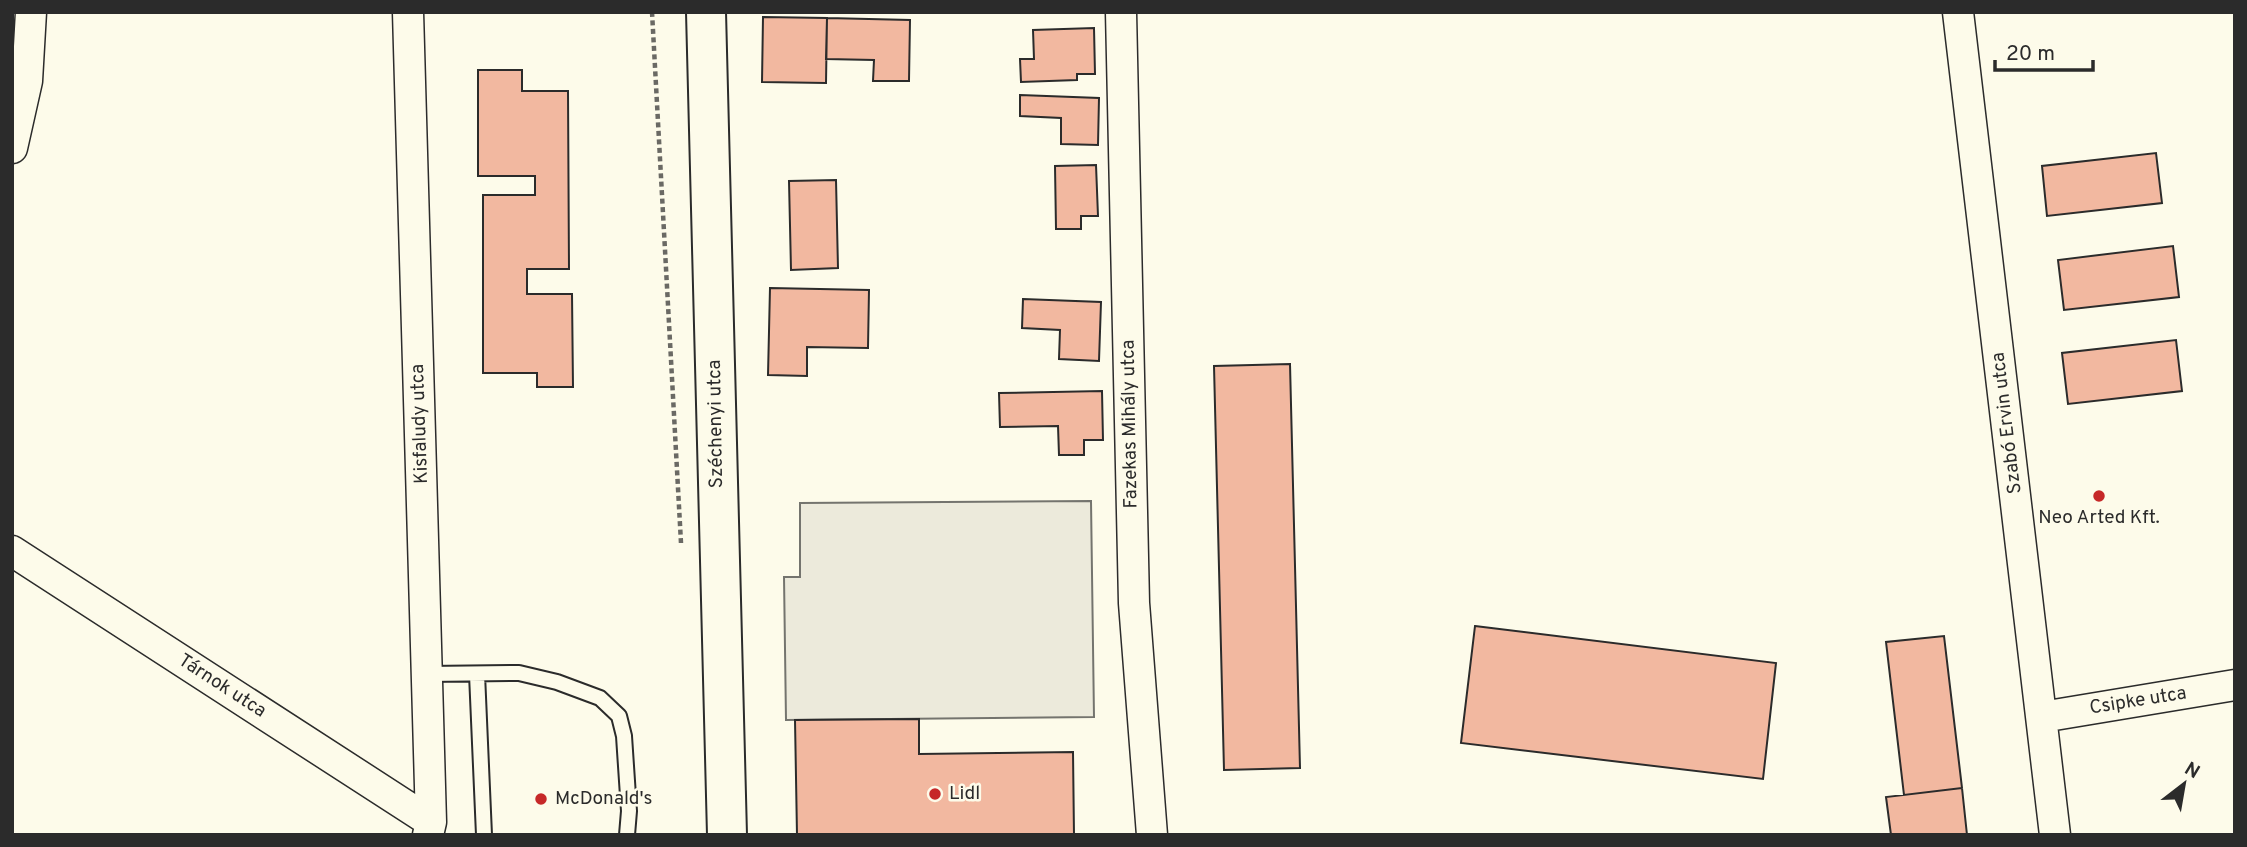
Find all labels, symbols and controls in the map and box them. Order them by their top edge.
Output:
scale bar [1995,28,2093,72]
text: 20 m [2006,41,2055,68]
street label: Fazekas Mihály utca [1117,339,1143,509]
street label: Szabó Ervin utca [1986,351,2028,495]
street label: Széchenyi utca [703,359,729,489]
street label: Kisfaludy utca [406,364,434,484]
marker: Neo Arted Kft. [2091,488,2107,504]
place label: Neo Arted Kft. [2038,506,2160,530]
street label: Tárnok utca [173,649,271,723]
street label: Csipke utca [2088,681,2188,721]
north arrow [2149,749,2219,819]
text: N [2180,757,2204,785]
place label: Lidl [949,782,980,806]
marker: Lidl [927,786,943,802]
place label: McDonald's [555,787,653,811]
marker: McDonald's [533,791,549,807]

